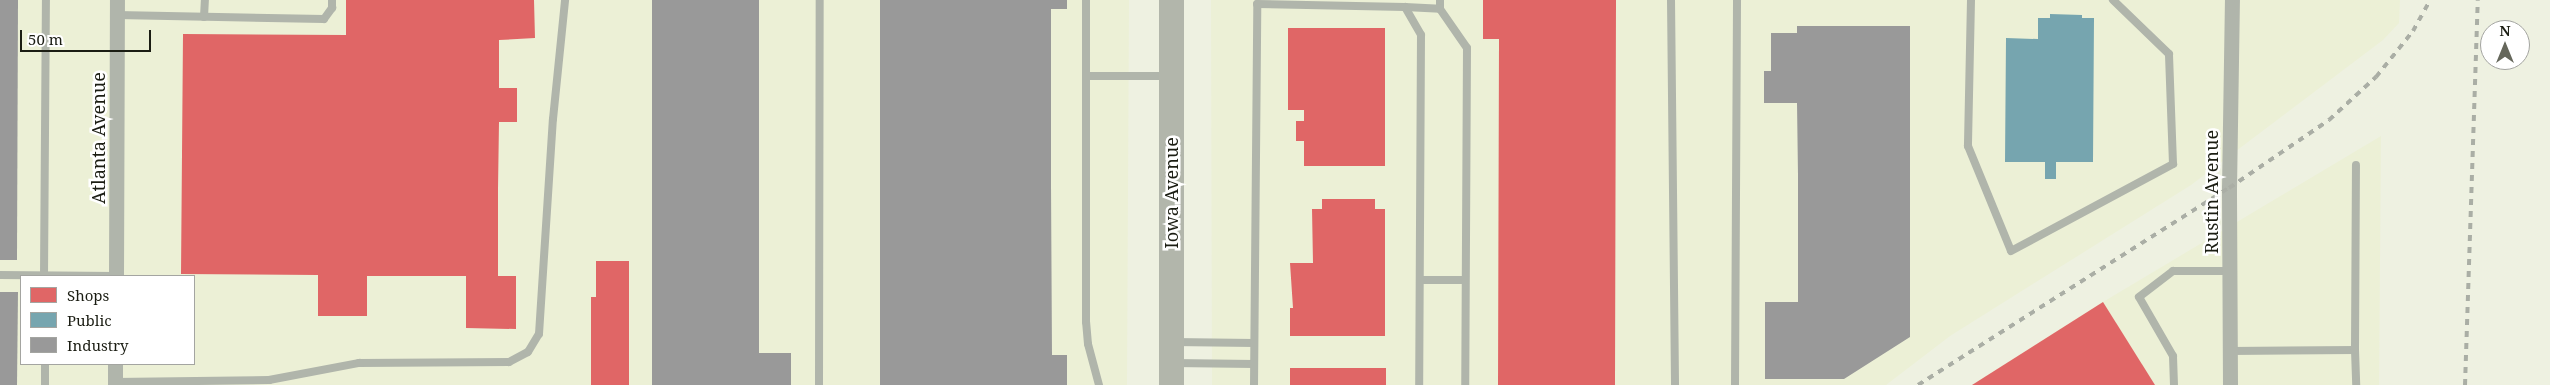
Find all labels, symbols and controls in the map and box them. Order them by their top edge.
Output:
scale bar [22,20,154,52]
north arrow [2480,20,2530,70]
text: N [2499,21,2511,40]
text: 50 m [28,29,63,49]
street label: Atlanta Avenue [87,72,109,204]
street label: Rustin Avenue [2200,130,2222,254]
street label: Iowa Avenue [1160,137,1182,249]
legend [20,275,195,365]
text: Shops [67,285,109,305]
text: Public [67,310,112,330]
text: Industry [67,335,129,355]

